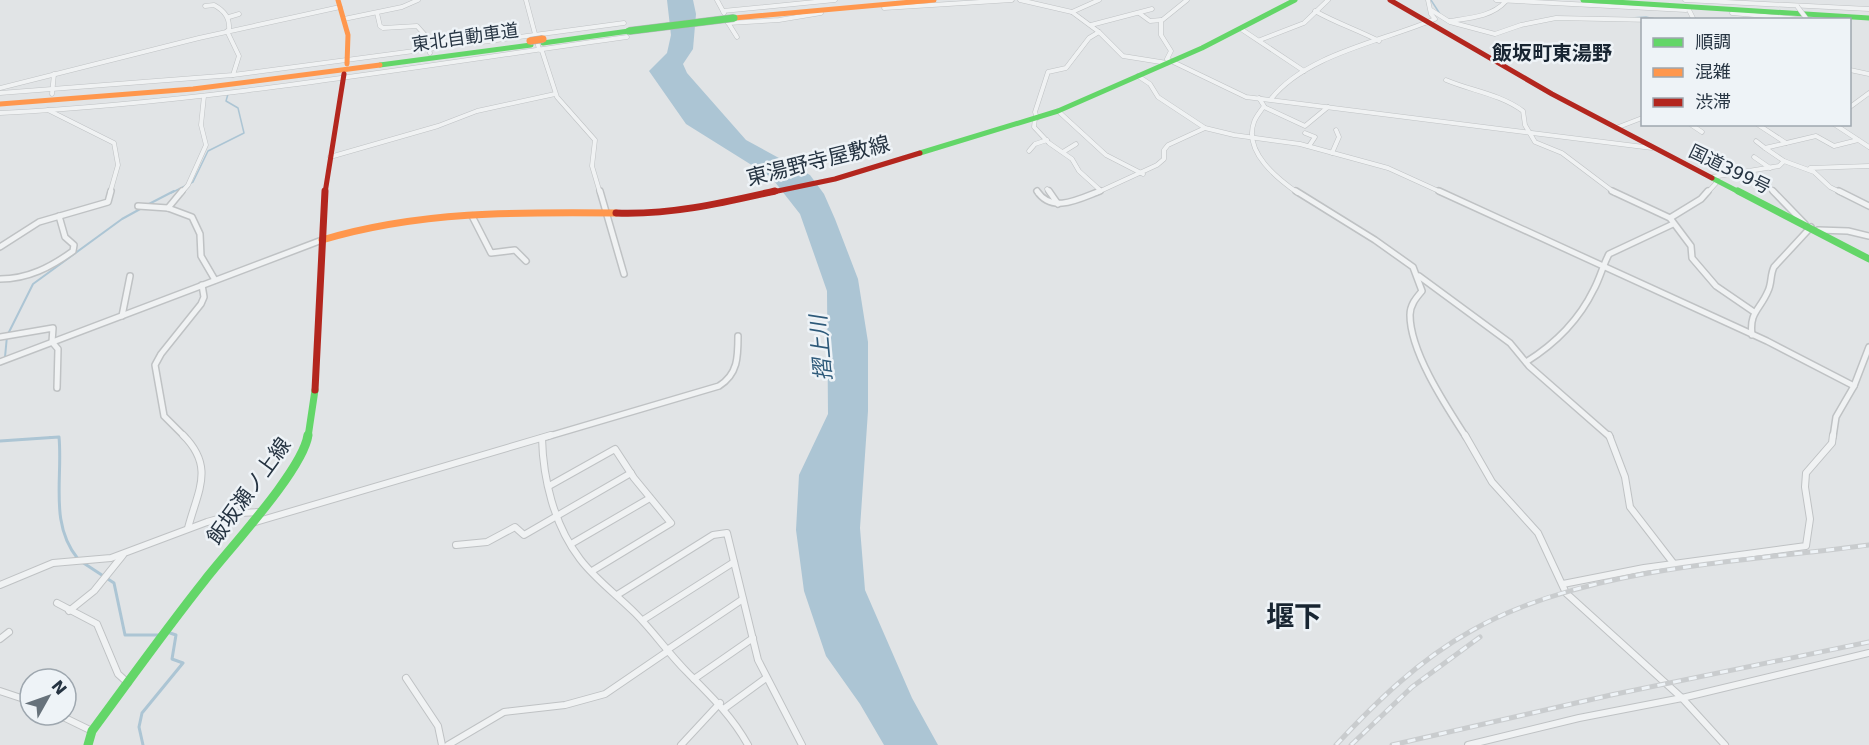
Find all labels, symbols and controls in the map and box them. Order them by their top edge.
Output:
legend [1641,18,1851,126]
street label: 東北自動車道 [410,19,520,55]
text: 順調 [1695,31,1731,52]
district label: 飯坂町東湯野 [1492,41,1612,65]
text: 混雑 [1695,61,1731,82]
text: 渋滞 [1695,91,1731,112]
street label: 東湯野寺屋敷線 [744,132,892,190]
street label: 国道399号 [1686,140,1774,198]
water label: 摺上川 [805,312,836,382]
street label: 飯坂瀬ノ上線 [202,433,296,549]
district label: 堰下 [1266,600,1322,633]
north arrow [18,667,78,727]
text: N [48,676,71,699]

